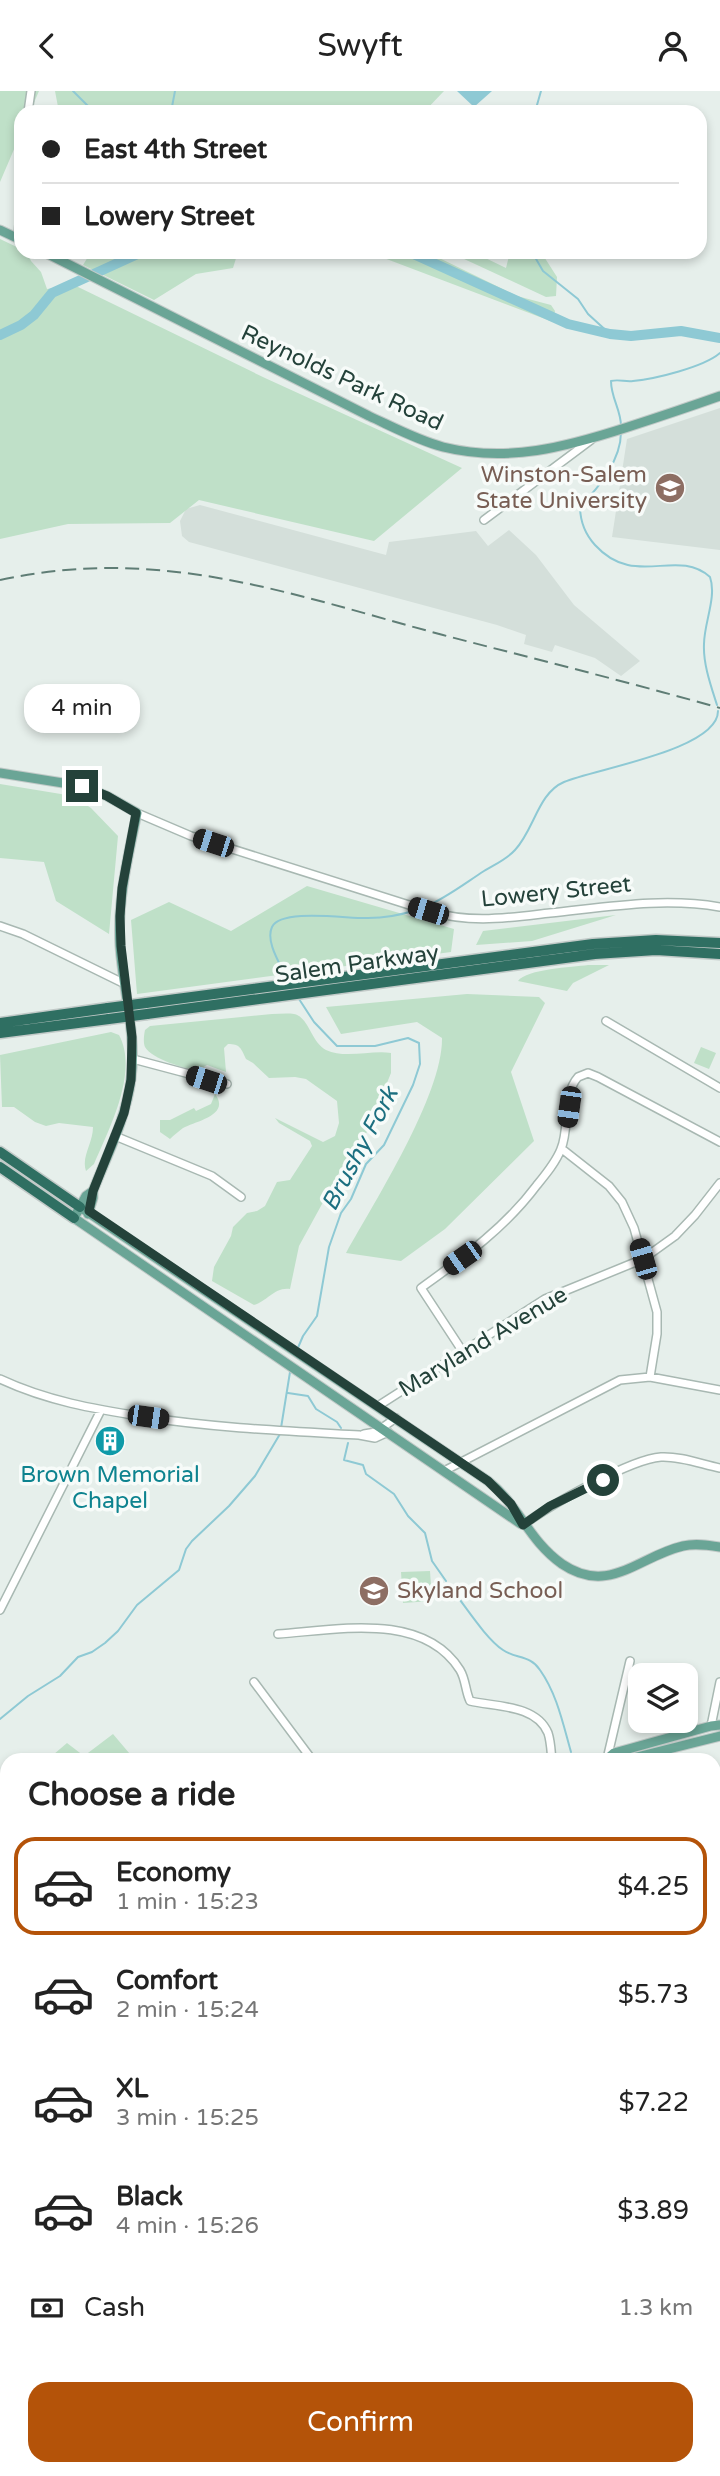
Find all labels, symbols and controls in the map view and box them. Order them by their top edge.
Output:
icon: back [28,27,66,65]
text: Swyft [317,27,403,65]
icon: person [654,27,692,65]
text: East 4th Street [84,134,267,165]
text: Lowery Street [84,201,255,232]
street label: Reynolds Park Road [236,319,448,437]
place label: Winston-Salem State University [476,461,647,515]
school or university icon: Winston-Salem State University [653,471,687,505]
callout: 4 min [24,685,140,733]
text: 4 min [51,694,113,722]
route end [66,770,98,802]
car [190,827,237,859]
street label: Lowery Street [479,870,633,914]
car [405,895,452,927]
street label: Salem Parkway [273,939,441,989]
car [183,1064,230,1096]
water label: Brushy Fork [315,1081,406,1216]
car [556,1085,583,1129]
car [628,1236,659,1282]
car [439,1237,486,1279]
street label: Maryland Avenue [394,1281,572,1403]
car [126,1404,171,1430]
building icon: Brown Memorial Chapel [93,1424,127,1458]
place label: Brown Memorial Chapel [20,1461,200,1515]
route start [587,1464,619,1496]
school or university icon: Skyland School [357,1574,391,1608]
place label: Skyland School [397,1577,563,1605]
map controls [628,1663,698,1733]
button: layers [628,1663,698,1733]
text: Choose a ride [28,1776,235,1814]
icon: car [32,1855,95,1918]
text: Economy [116,1857,231,1888]
text: $4.25 [617,1871,689,1902]
text: 1 min · 15:23 [116,1888,259,1916]
icon: car [32,1963,95,2026]
text: Comfort [116,1965,218,1996]
text: $5.73 [618,1979,689,2010]
text: 2 min · 15:24 [116,1996,259,2024]
icon: car [32,2071,95,2134]
text: XL [116,2073,148,2104]
text: $7.22 [619,2087,689,2118]
text: 3 min · 15:25 [116,2104,259,2132]
icon: car [32,2179,95,2242]
text: Black [116,2181,183,2212]
text: $3.89 [617,2195,689,2226]
text: 4 min · 15:26 [116,2212,259,2240]
icon: cash [28,2289,66,2327]
text: Cash [84,2292,145,2323]
text: 1.3 km [619,2294,693,2322]
button: Confirm [28,2382,693,2462]

